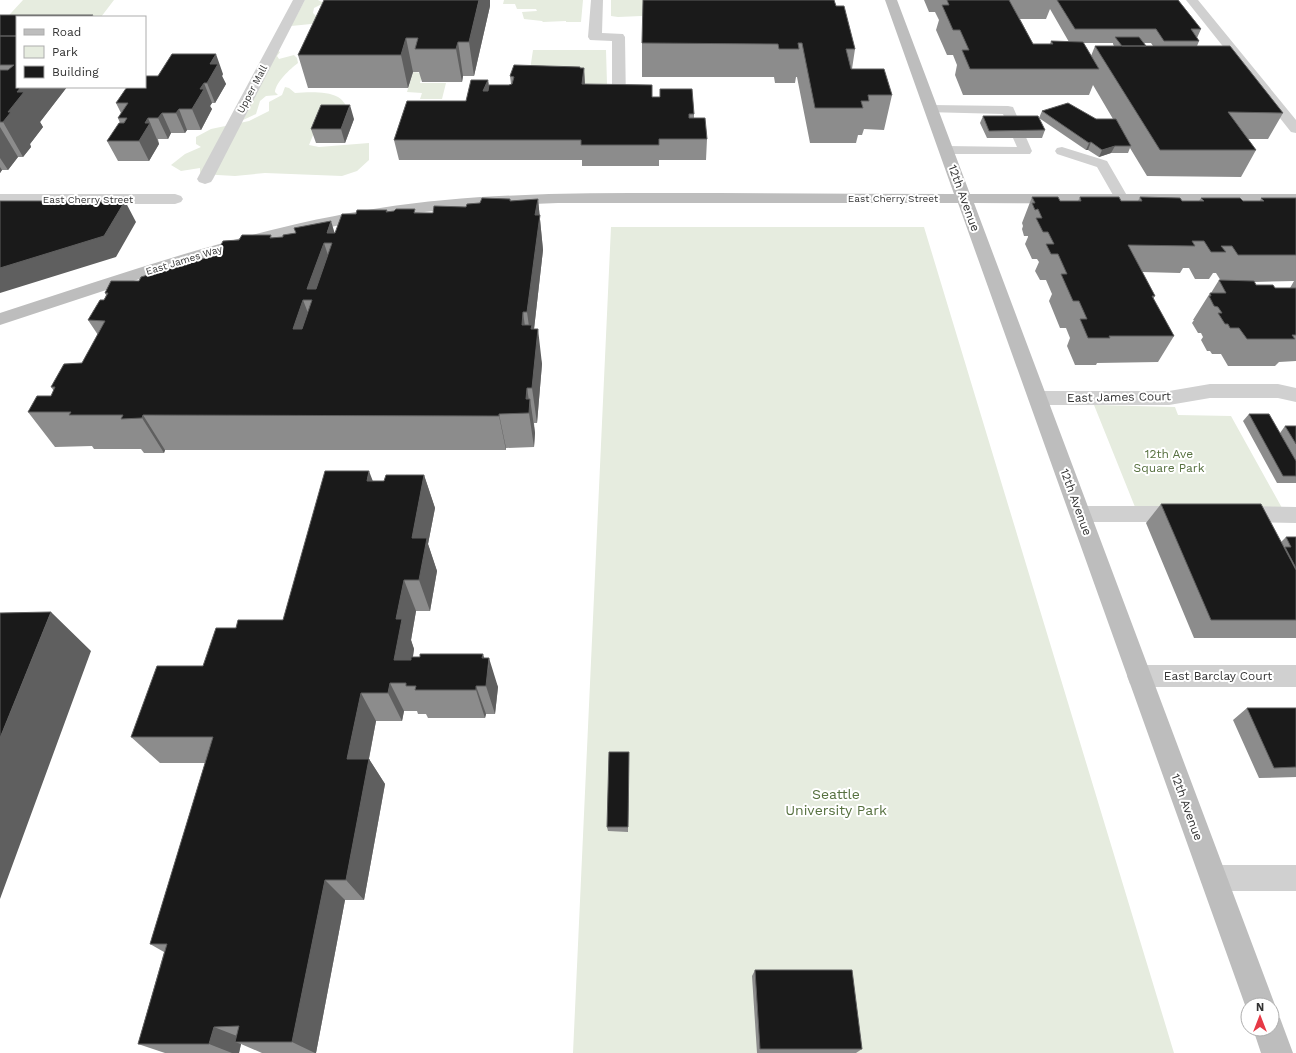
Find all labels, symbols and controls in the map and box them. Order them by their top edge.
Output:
legend [16,16,146,88]
text: Road [52,25,81,39]
text: Park [52,45,78,59]
street label: Upper Mall [235,63,269,115]
text: Building [52,65,99,79]
street label: 12th Avenue [945,163,983,233]
street label: East Cherry Street [848,193,939,204]
street label: East Cherry Street [43,194,134,205]
street label: East James Way [144,243,224,277]
street label: East James Court [1067,389,1171,405]
park label: 12th Ave Square Park [1134,447,1205,475]
street label: 12th Avenue [1057,467,1095,537]
street label: East Barclay Court [1164,669,1272,683]
street label: 12th Avenue [1168,772,1206,842]
park label: Seattle University Park [785,786,887,818]
north arrow [1240,997,1280,1037]
text: N [1256,1001,1264,1014]

